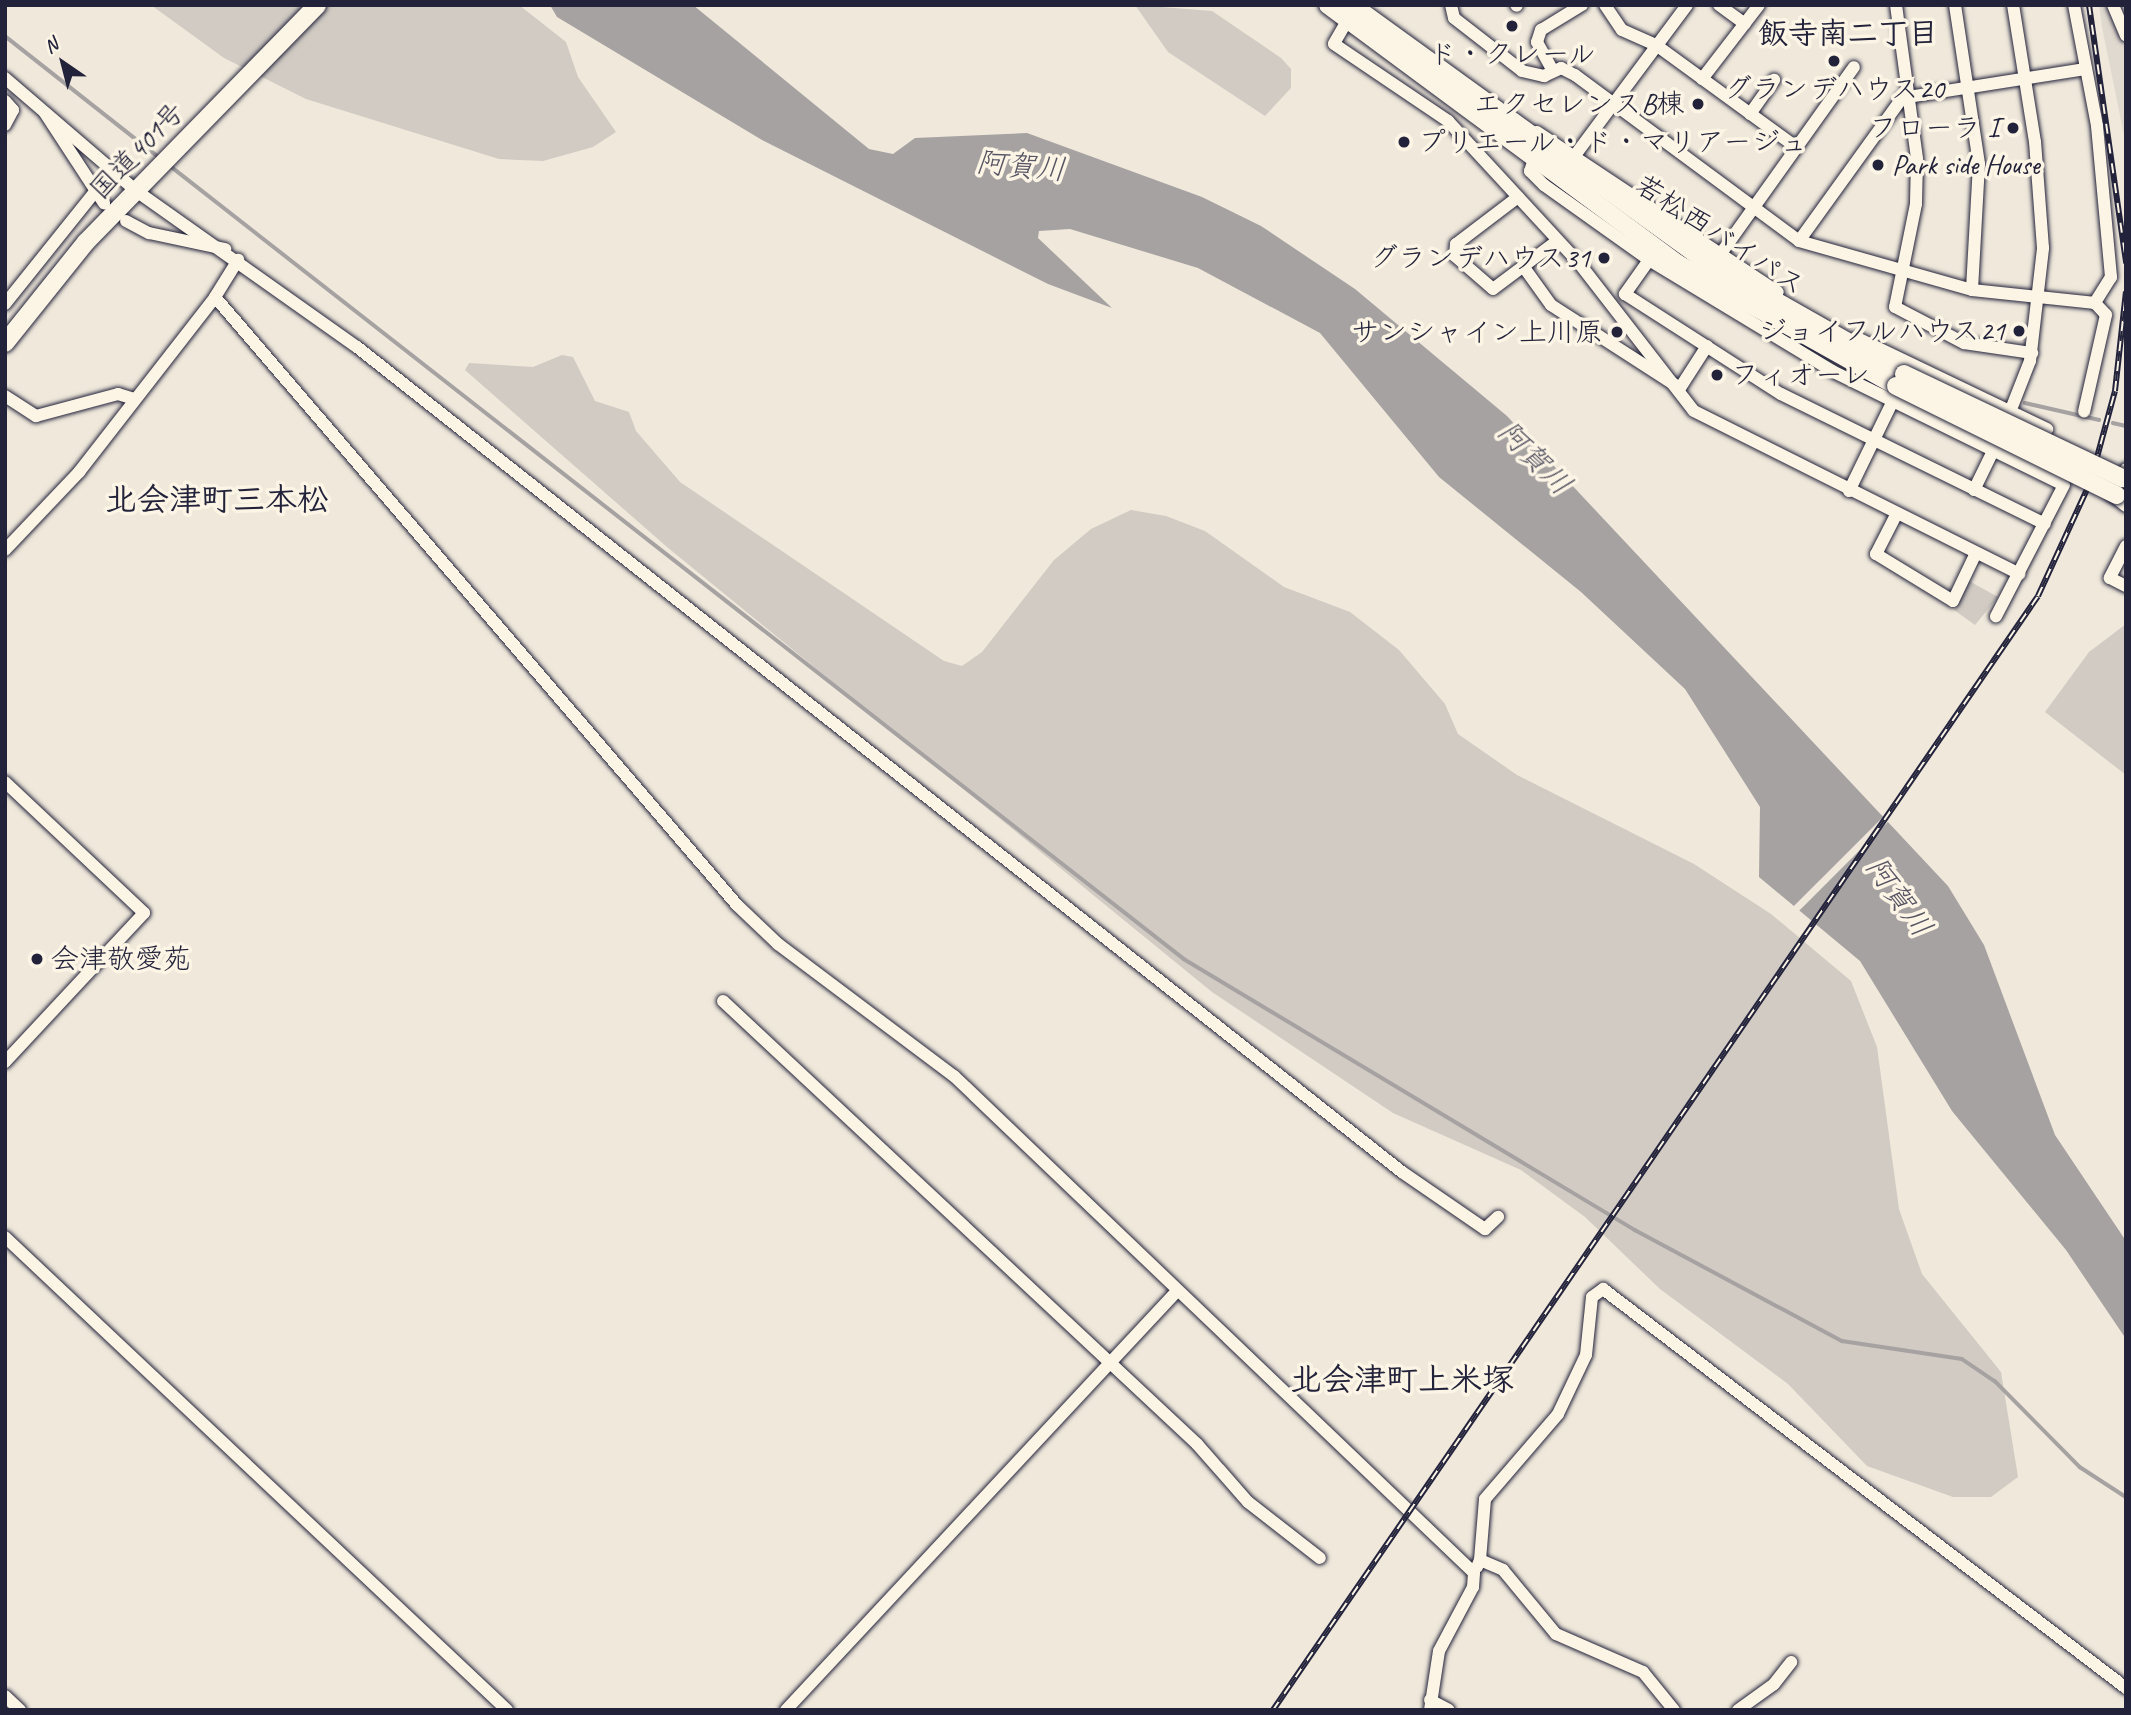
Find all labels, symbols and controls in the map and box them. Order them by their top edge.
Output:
district label: 飯寺南二丁目 [1758,15,1938,51]
marker: ド・クレール [1504,18,1520,34]
north arrow [28,28,98,98]
text: N [39,33,63,59]
place label: ド・クレール [1427,37,1597,71]
marker: グランデハウス20 [1826,53,1842,69]
place label: グランデハウス20 [1723,72,1945,106]
place label: エクセレンスB棟 [1473,87,1684,121]
street label: 国道401号 [83,96,191,206]
marker: エクセレンスB棟 [1690,96,1706,112]
place label: フローラ I [1869,111,1999,145]
marker: フローラ I [2005,120,2021,136]
place label: プリエール・ド・マリアージュ [1418,125,1809,159]
marker: プリエール・ド・マリアージュ [1396,134,1412,150]
water label: 阿賀川 [975,144,1067,188]
place label: Park side House [1892,148,2040,182]
marker: Park side House [1870,157,1886,173]
street label: 若松西バイパス [1629,168,1811,302]
place label: グランデハウス31 [1369,241,1590,275]
marker: グランデハウス31 [1596,250,1612,266]
place label: ジョイフルハウス21 [1756,314,2005,348]
place label: サンシャイン上川原 [1351,315,1603,349]
marker: ジョイフルハウス21 [2011,323,2027,339]
marker: サンシャイン上川原 [1609,324,1625,340]
place label: フィオーレ [1731,358,1871,392]
marker: フィオーレ [1709,367,1725,383]
water label: 阿賀川 [1490,413,1580,503]
district label: 北会津町三本松 [105,481,329,519]
water label: 阿賀川 [1858,850,1940,944]
place label: 会津敬愛苑 [51,942,191,976]
marker: 会津敬愛苑 [29,951,45,967]
district label: 北会津町上米塚 [1290,1361,1514,1399]

